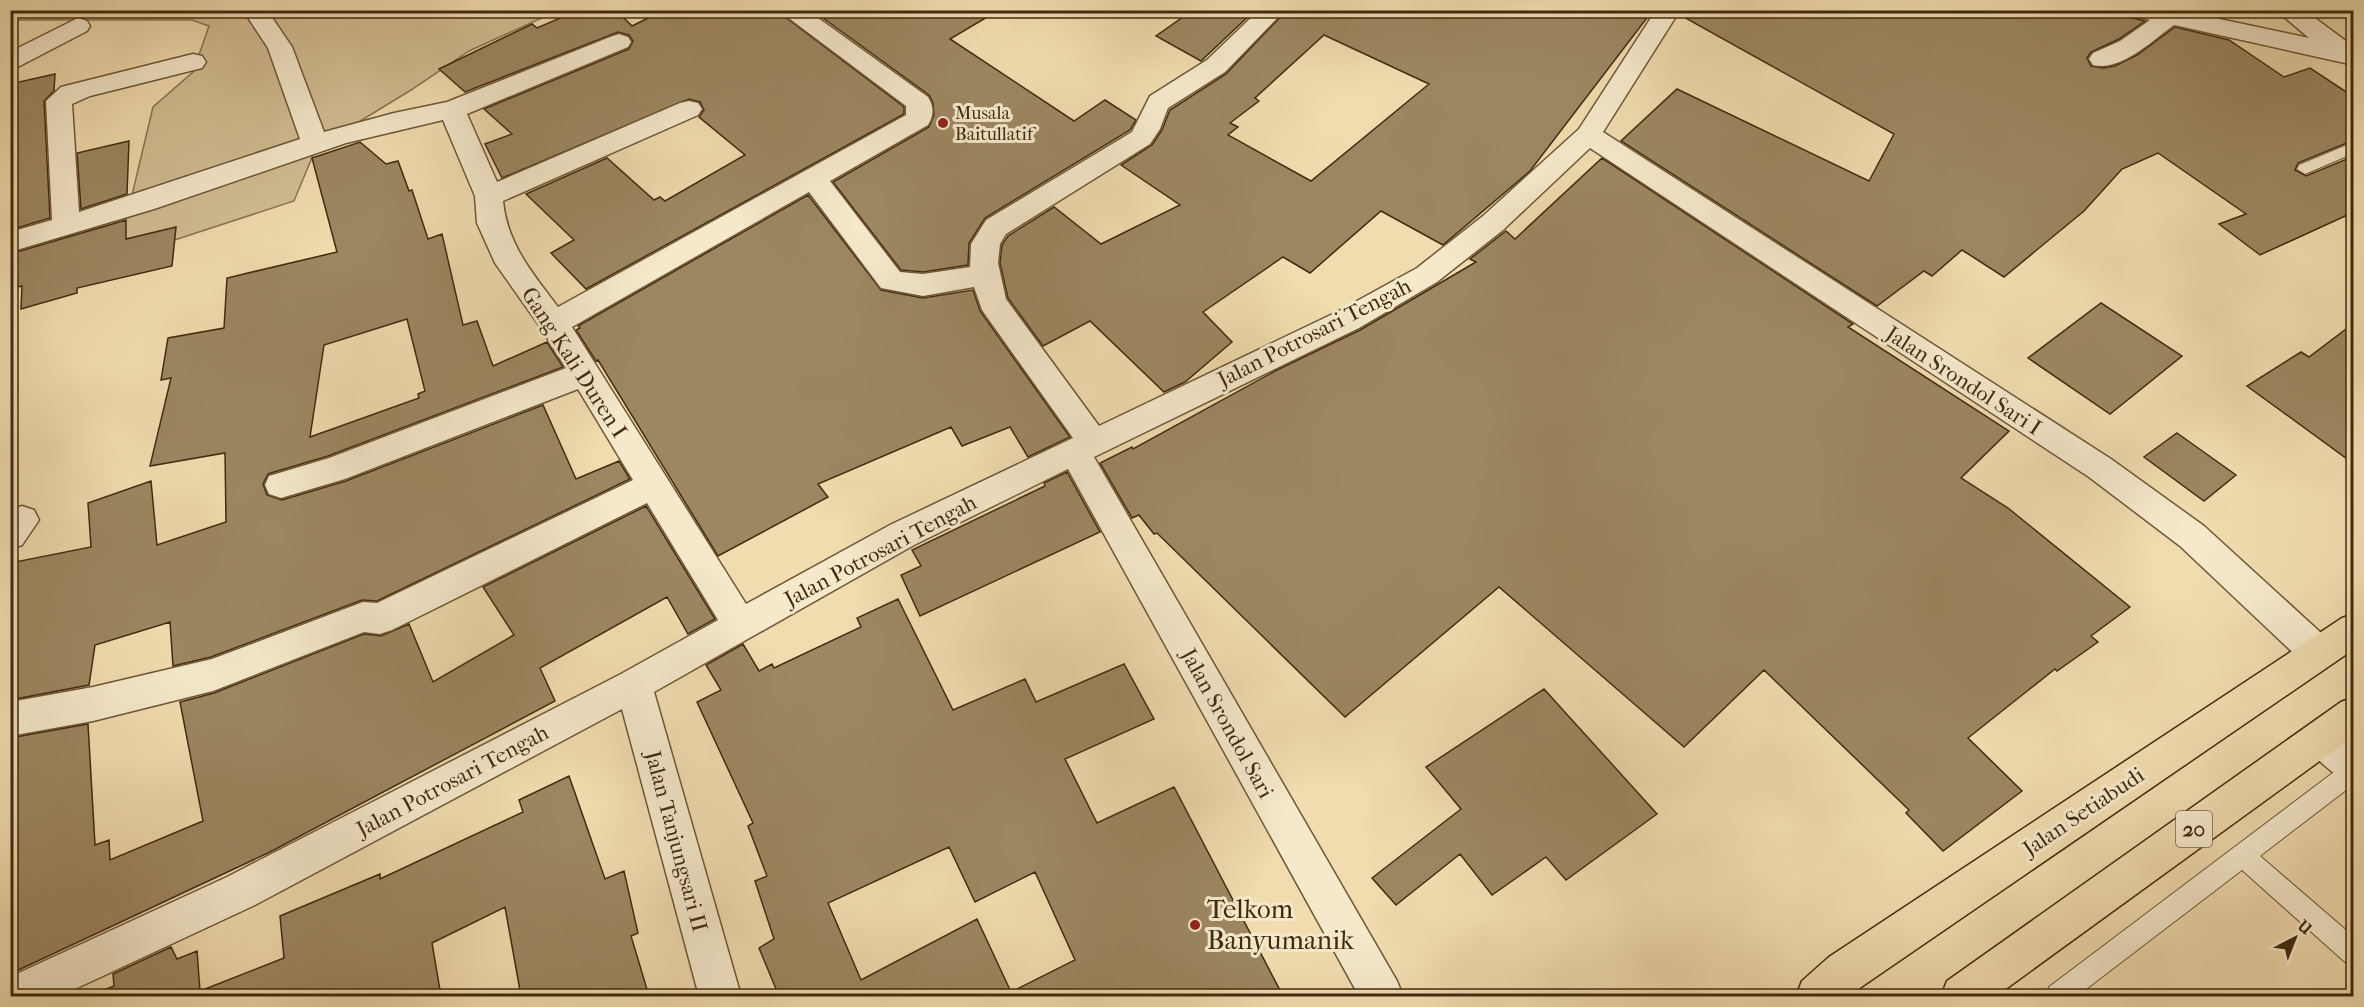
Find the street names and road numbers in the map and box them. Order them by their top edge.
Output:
street label: Jalan Potrosari Tengah [1212,273,1416,394]
street label: Gang Kali Duren I [516,282,633,443]
street label: Jalan Srondol Sari I [1879,320,2047,441]
street label: Jalan Potrosari Tengah [778,489,981,613]
street label: Jalan Srondol Sari [1174,642,1279,803]
street label: Jalan Potrosari Tengah [350,719,553,843]
street label: Jalan Tanjungsari II [639,746,713,935]
street label: Jalan Setiabudi [2016,761,2150,863]
road number: 20 [2176,811,2212,847]

